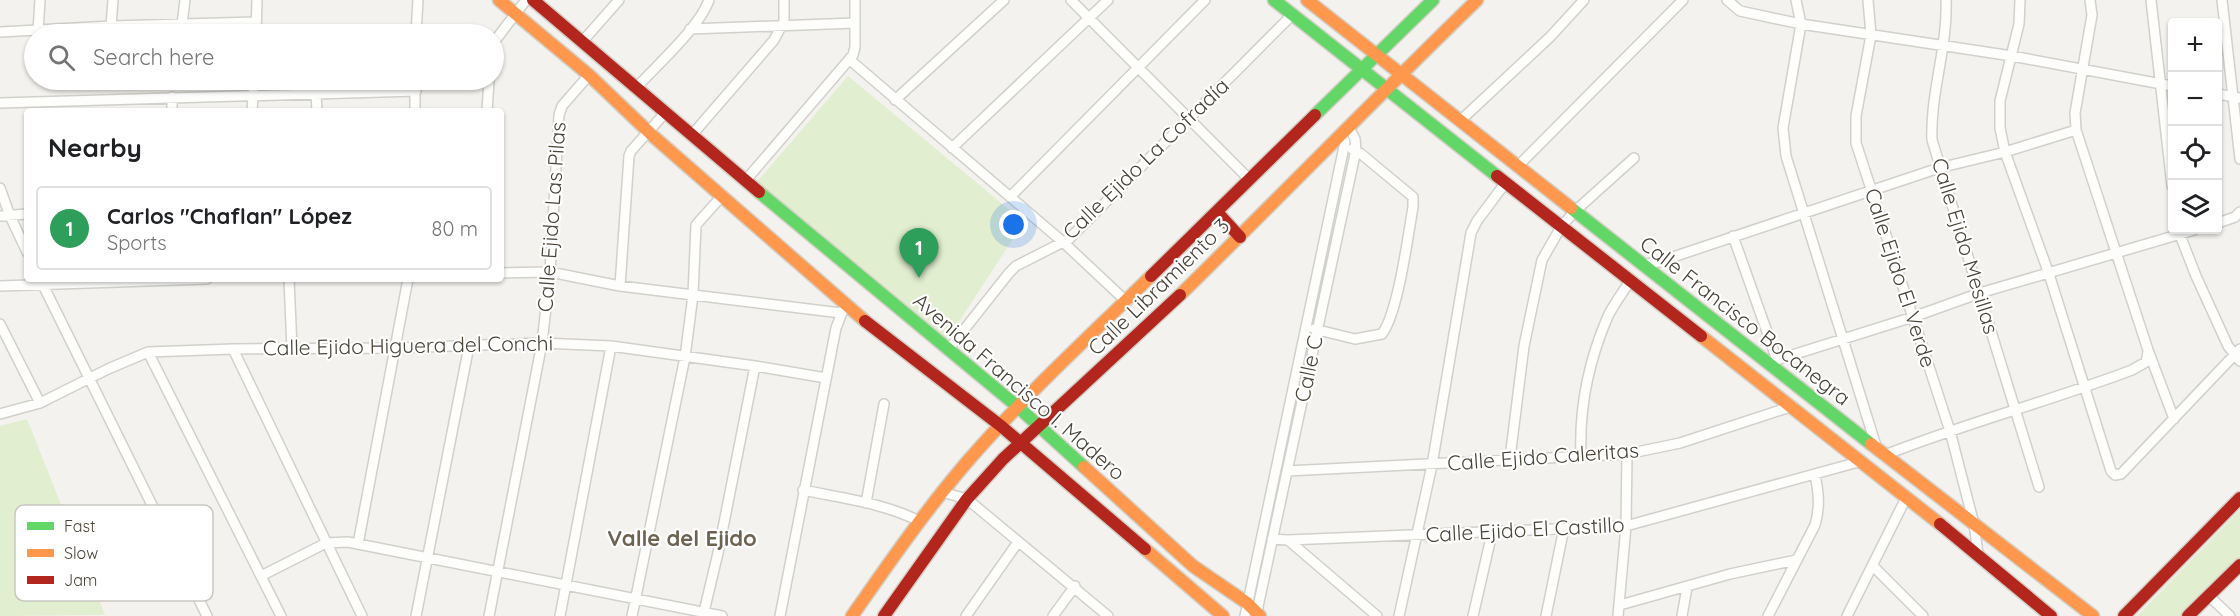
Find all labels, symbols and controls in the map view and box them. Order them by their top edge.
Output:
map controls [2168,18,2222,234]
button: + [2168,18,2222,72]
search box [24,24,504,90]
icon: search [45,41,78,74]
text: Search here [93,43,214,71]
street label: Calle Ejido La Cofradía [1057,72,1234,244]
button: − [2168,72,2222,126]
street label: Calle Ejido Las Pilas [531,121,571,313]
button: locate [2168,126,2222,180]
text: Nearby [48,131,142,164]
street label: Calle Ejido Mesillas [1927,155,2005,337]
button: layers [2168,180,2222,234]
street label: Calle Ejido El Verde [1860,185,1942,371]
text: Carlos "Chaflan" López [107,202,352,230]
your location [999,210,1028,239]
street label: Calle Libramiento 3 [1082,212,1234,360]
text: 1 [66,216,73,241]
text: 80 m [432,216,478,241]
pin: 1 [900,228,938,278]
text: Sports [107,230,167,255]
street label: Calle Francisco Bocanegra [1635,230,1856,410]
street label: Avenida Francisco I. Madero [908,287,1131,485]
street label: Calle Ejido Higuera del Conchi [263,329,553,361]
street label: Calle C [1288,333,1328,404]
street label: Calle Ejido Caleritas [1446,436,1640,476]
legend [15,505,213,601]
street label: Calle Ejido El Castillo [1425,511,1625,547]
text: Fast [64,516,95,536]
district label: Valle del Ejido [607,524,757,552]
text: Slow [64,543,98,563]
text: Jam [64,570,97,590]

